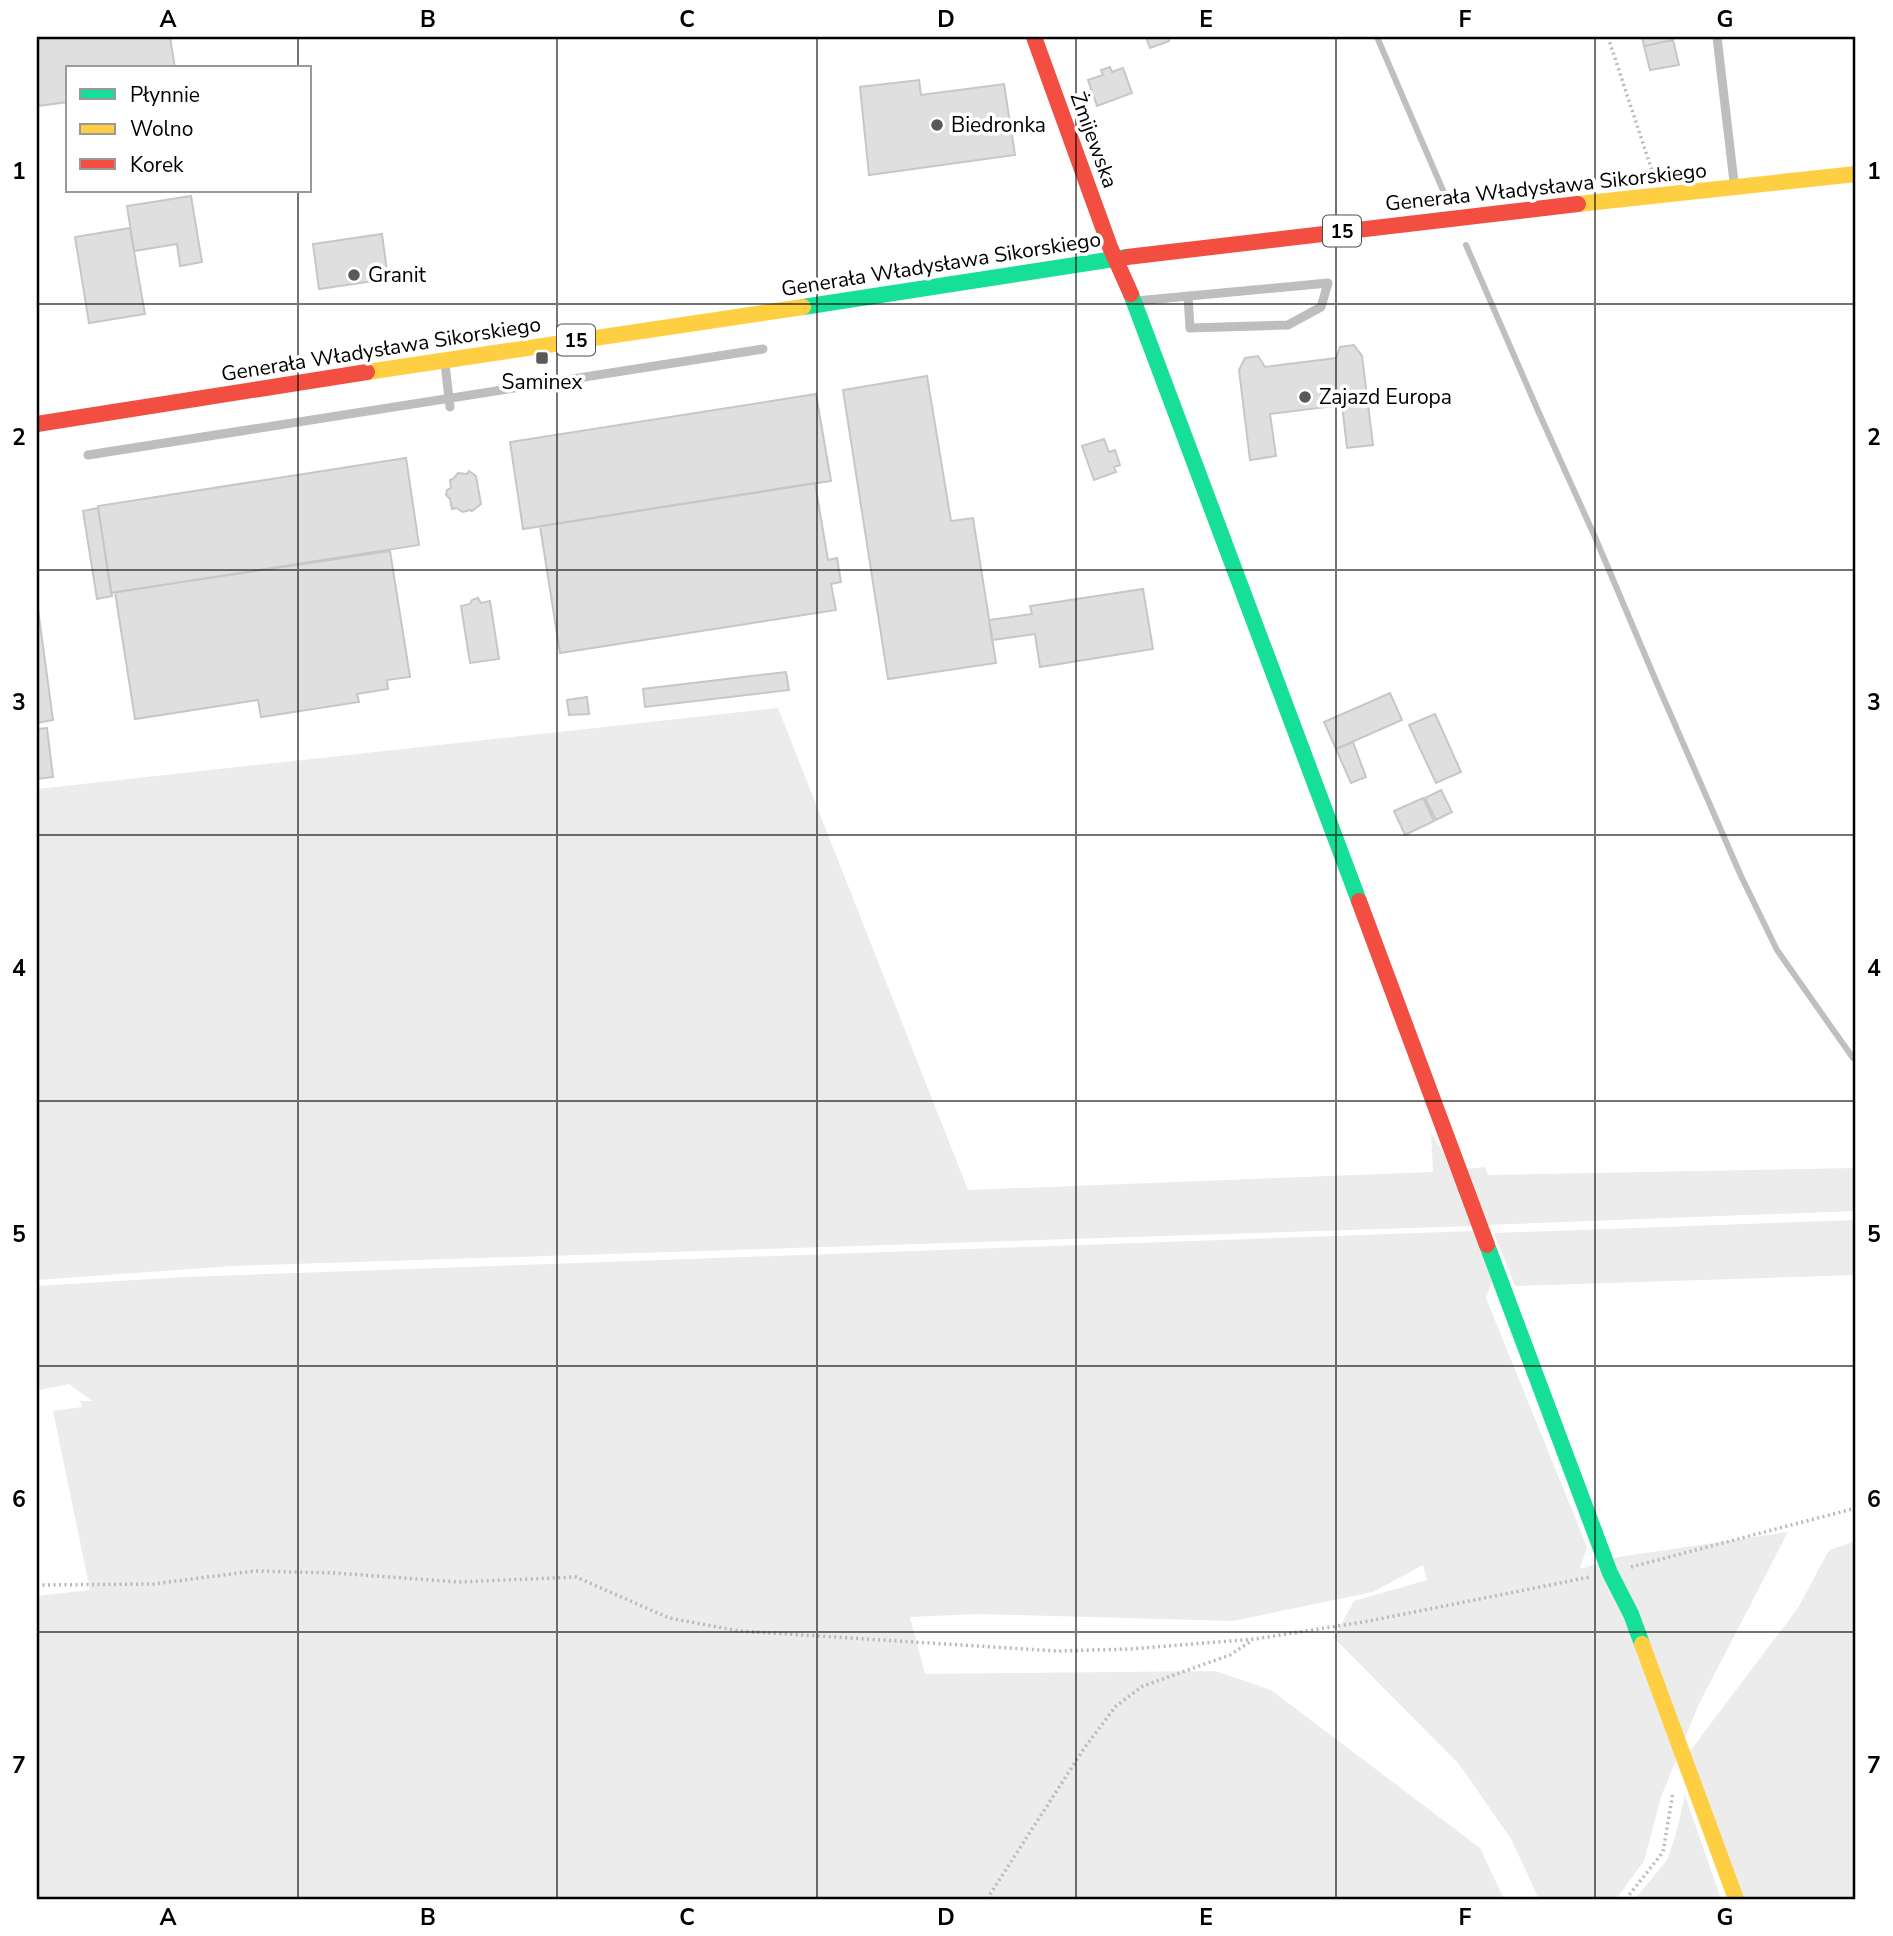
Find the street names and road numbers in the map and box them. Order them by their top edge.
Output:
street label: Żmijewska [1064,88,1124,192]
street label: Generała Władysława Sikorskiego [1384,156,1708,218]
road number: 15 [1323,216,1361,246]
street label: Generała Władysława Sikorskiego [779,225,1103,303]
street label: Generała Władysława Sikorskiego [219,310,543,388]
road number: 15 [557,324,595,356]

